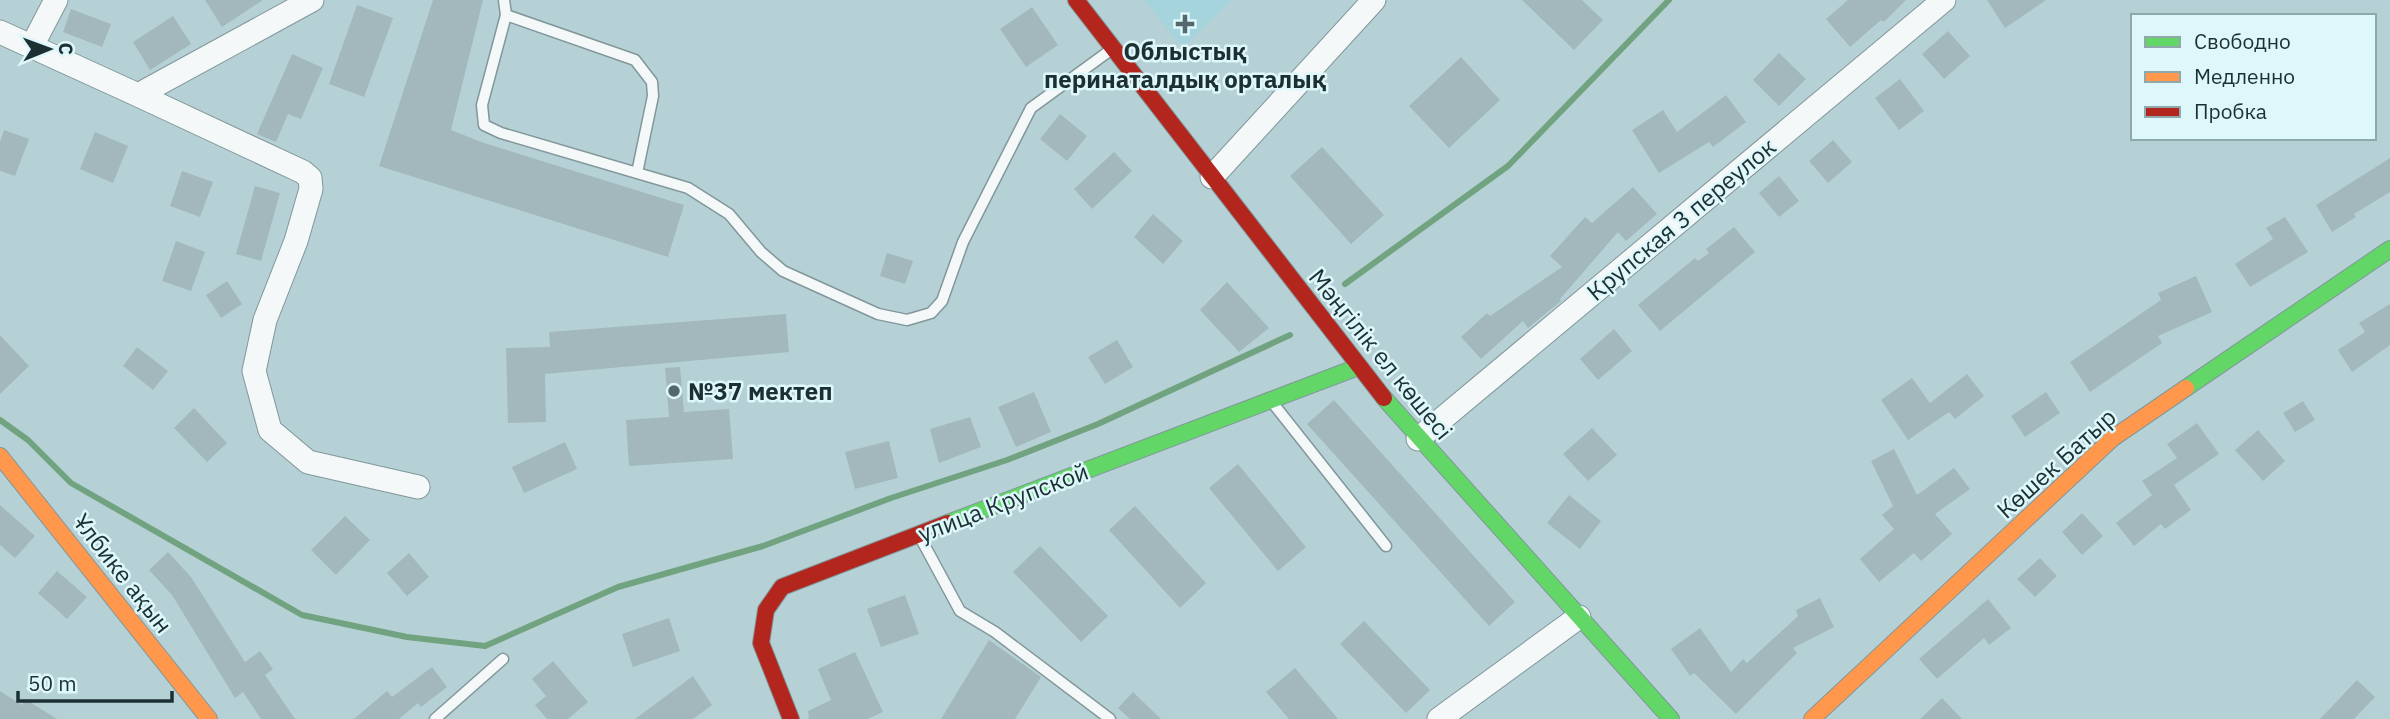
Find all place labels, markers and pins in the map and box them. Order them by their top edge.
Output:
marker: Облыстық перинаталдық орталық [1175,14,1195,34]
place label: Облыстық перинаталдық орталық [1044,35,1327,95]
place label: №37 мектеп [688,375,833,407]
marker: №37 мектеп [666,383,682,399]

